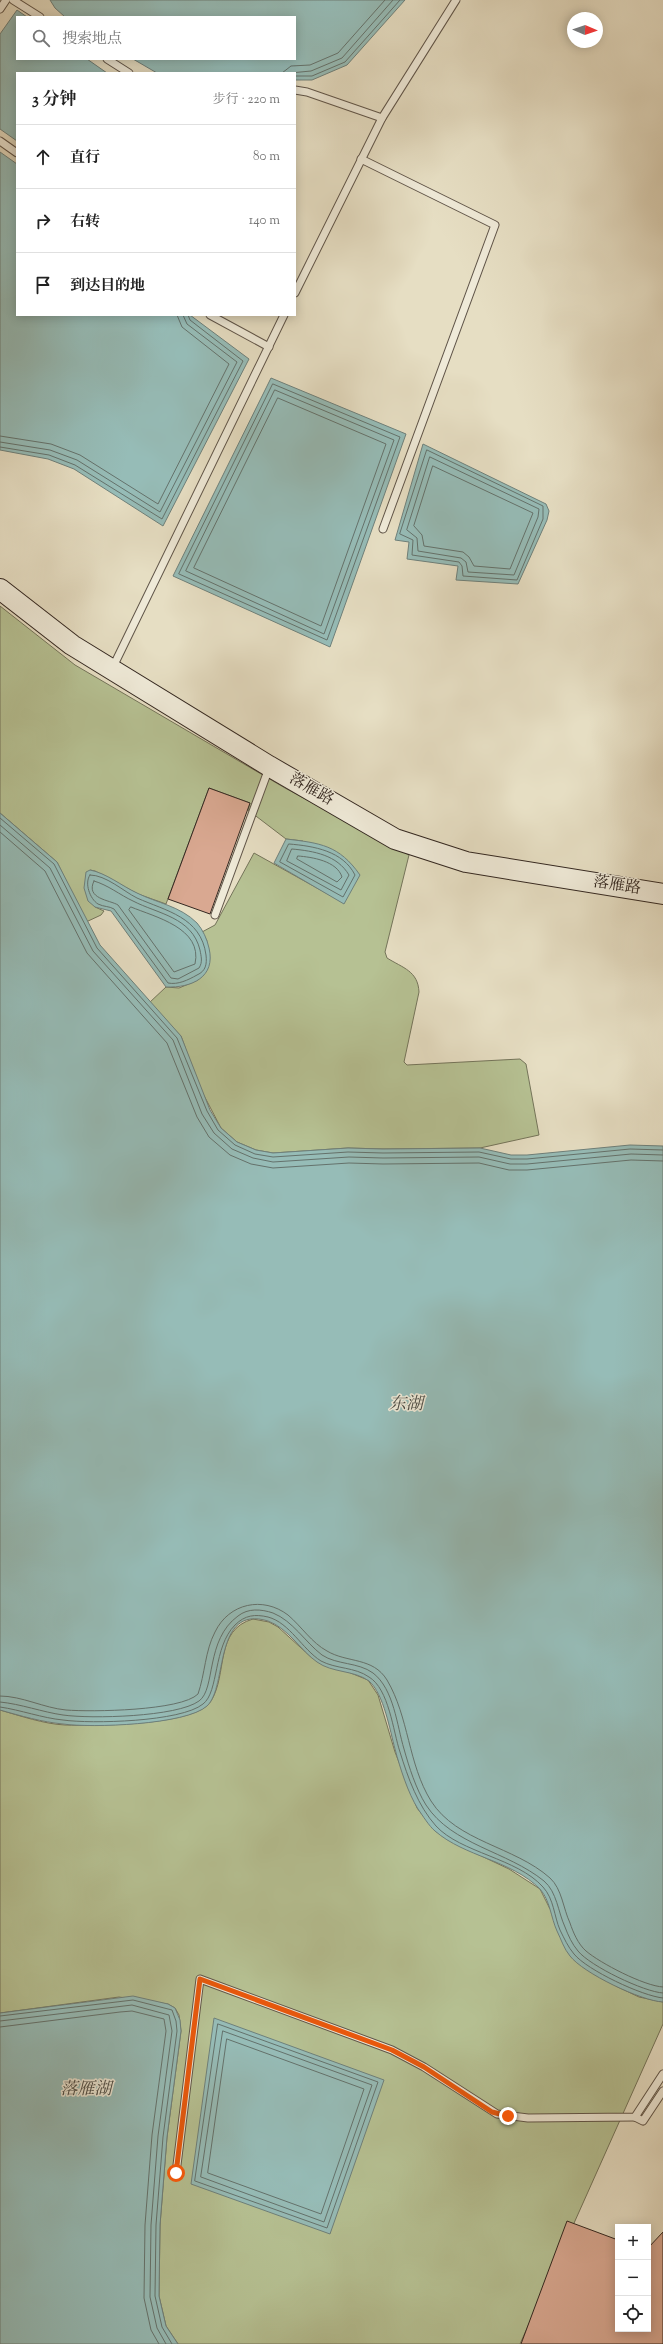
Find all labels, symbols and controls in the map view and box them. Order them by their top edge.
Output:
north arrow [567,12,603,48]
search box [16,16,296,60]
icon: search [30,27,52,49]
text: 搜索地点 [62,29,122,50]
text: 3 分钟 [32,88,77,112]
text: 步行 · 220 m [213,91,280,109]
icon: ahead [32,146,54,168]
text: 直行 [70,148,100,169]
text: 80 m [253,148,280,166]
icon: right [32,210,54,232]
text: 右转 [70,212,100,233]
text: 140 m [249,212,280,230]
icon: arrive [32,274,54,296]
text: 到达目的地 [70,276,145,297]
street label: 落雁路 [284,768,338,812]
street label: 落雁路 [591,871,643,901]
water label: 东湖 [389,1393,426,1417]
water label: 落雁湖 [61,2078,114,2102]
route end [499,2107,517,2125]
route start [167,2164,185,2182]
map controls [615,2224,651,2332]
button: + [615,2224,651,2260]
button: − [615,2260,651,2296]
button: locate [615,2296,651,2332]

